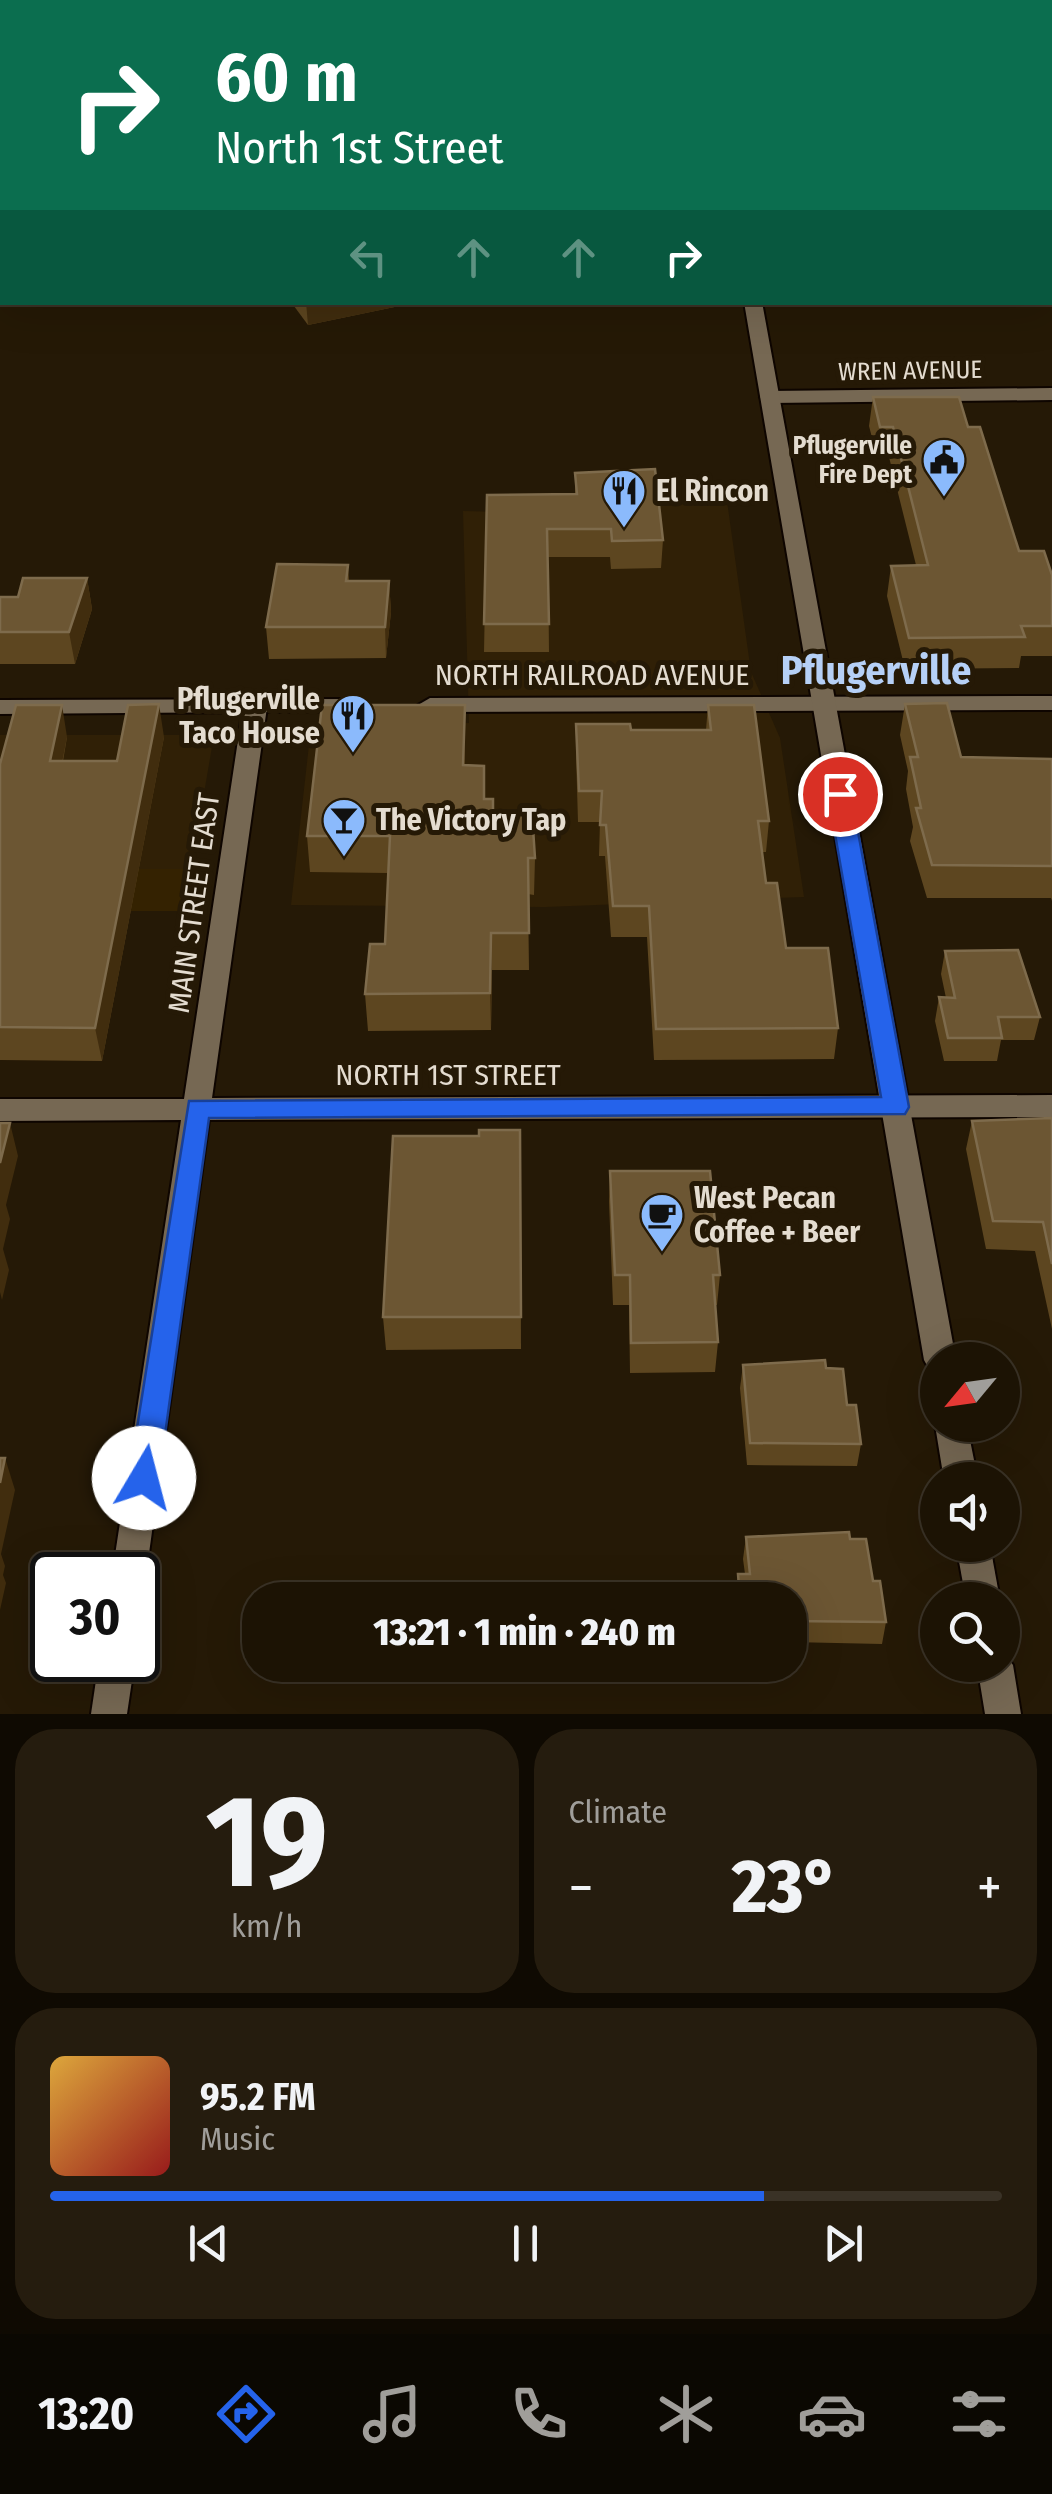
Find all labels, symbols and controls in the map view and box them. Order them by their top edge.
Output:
text: 60 m [215,36,358,120]
icon: right [50,40,180,170]
text: North 1st Street [215,121,503,175]
icon: left [341,230,396,285]
icon: ahead [446,230,501,285]
icon: ahead [551,230,606,285]
icon: right [656,230,711,285]
street label: WREN AVENUE [838,355,982,387]
place label: Pflugerville Fire Dept [793,431,913,490]
public building icon: Pflugerville Fire Dept [921,437,967,498]
restaurant icon: El Rincon [601,468,647,529]
place label: El Rincon [656,473,769,509]
district label: Pflugerville [781,647,971,695]
street label: NORTH RAILROAD AVENUE [435,657,749,693]
place label: Pflugerville Taco House [177,681,320,751]
restaurant icon: Pflugerville Taco House [330,693,376,754]
pin [798,752,883,837]
icon: arrive [813,767,868,822]
street label: MAIN STREET EAST [161,791,227,1015]
bar icon: The Victory Tap [321,797,367,858]
place label: The Victory Tap [376,802,566,838]
street label: NORTH 1ST STREET [335,1057,561,1093]
place label: West Pecan Coffee + Beer [694,1180,861,1250]
cafe icon: West Pecan Coffee + Beer [639,1192,685,1253]
north arrow [920,1342,1020,1442]
map controls [920,1342,1020,1682]
position arrow [92,1426,196,1530]
button: sound [920,1462,1020,1562]
speed limit sign: 30 [30,1552,160,1682]
button: search [920,1582,1020,1682]
text: 13:21 · 1 min · 240 m [373,1609,676,1655]
text: 19 [206,1764,328,1920]
text: Climate [569,1793,667,1831]
text: 23° [732,1842,838,1932]
text: − [569,1855,593,1921]
text: + [977,1855,1002,1921]
text: km/h [231,1907,302,1945]
text: 95.2 FM [200,2074,316,2120]
text: Music [200,2120,275,2158]
icon: previous [181,2216,236,2271]
icon: pause [498,2216,553,2271]
icon: next [816,2216,871,2271]
icon: directions [211,2379,281,2449]
icon: music [357,2379,427,2449]
icon: phone [504,2379,574,2449]
icon: climate [651,2379,721,2449]
icon: car [797,2379,867,2449]
icon: filters [944,2379,1014,2449]
text: 13:20 [38,2387,134,2441]

